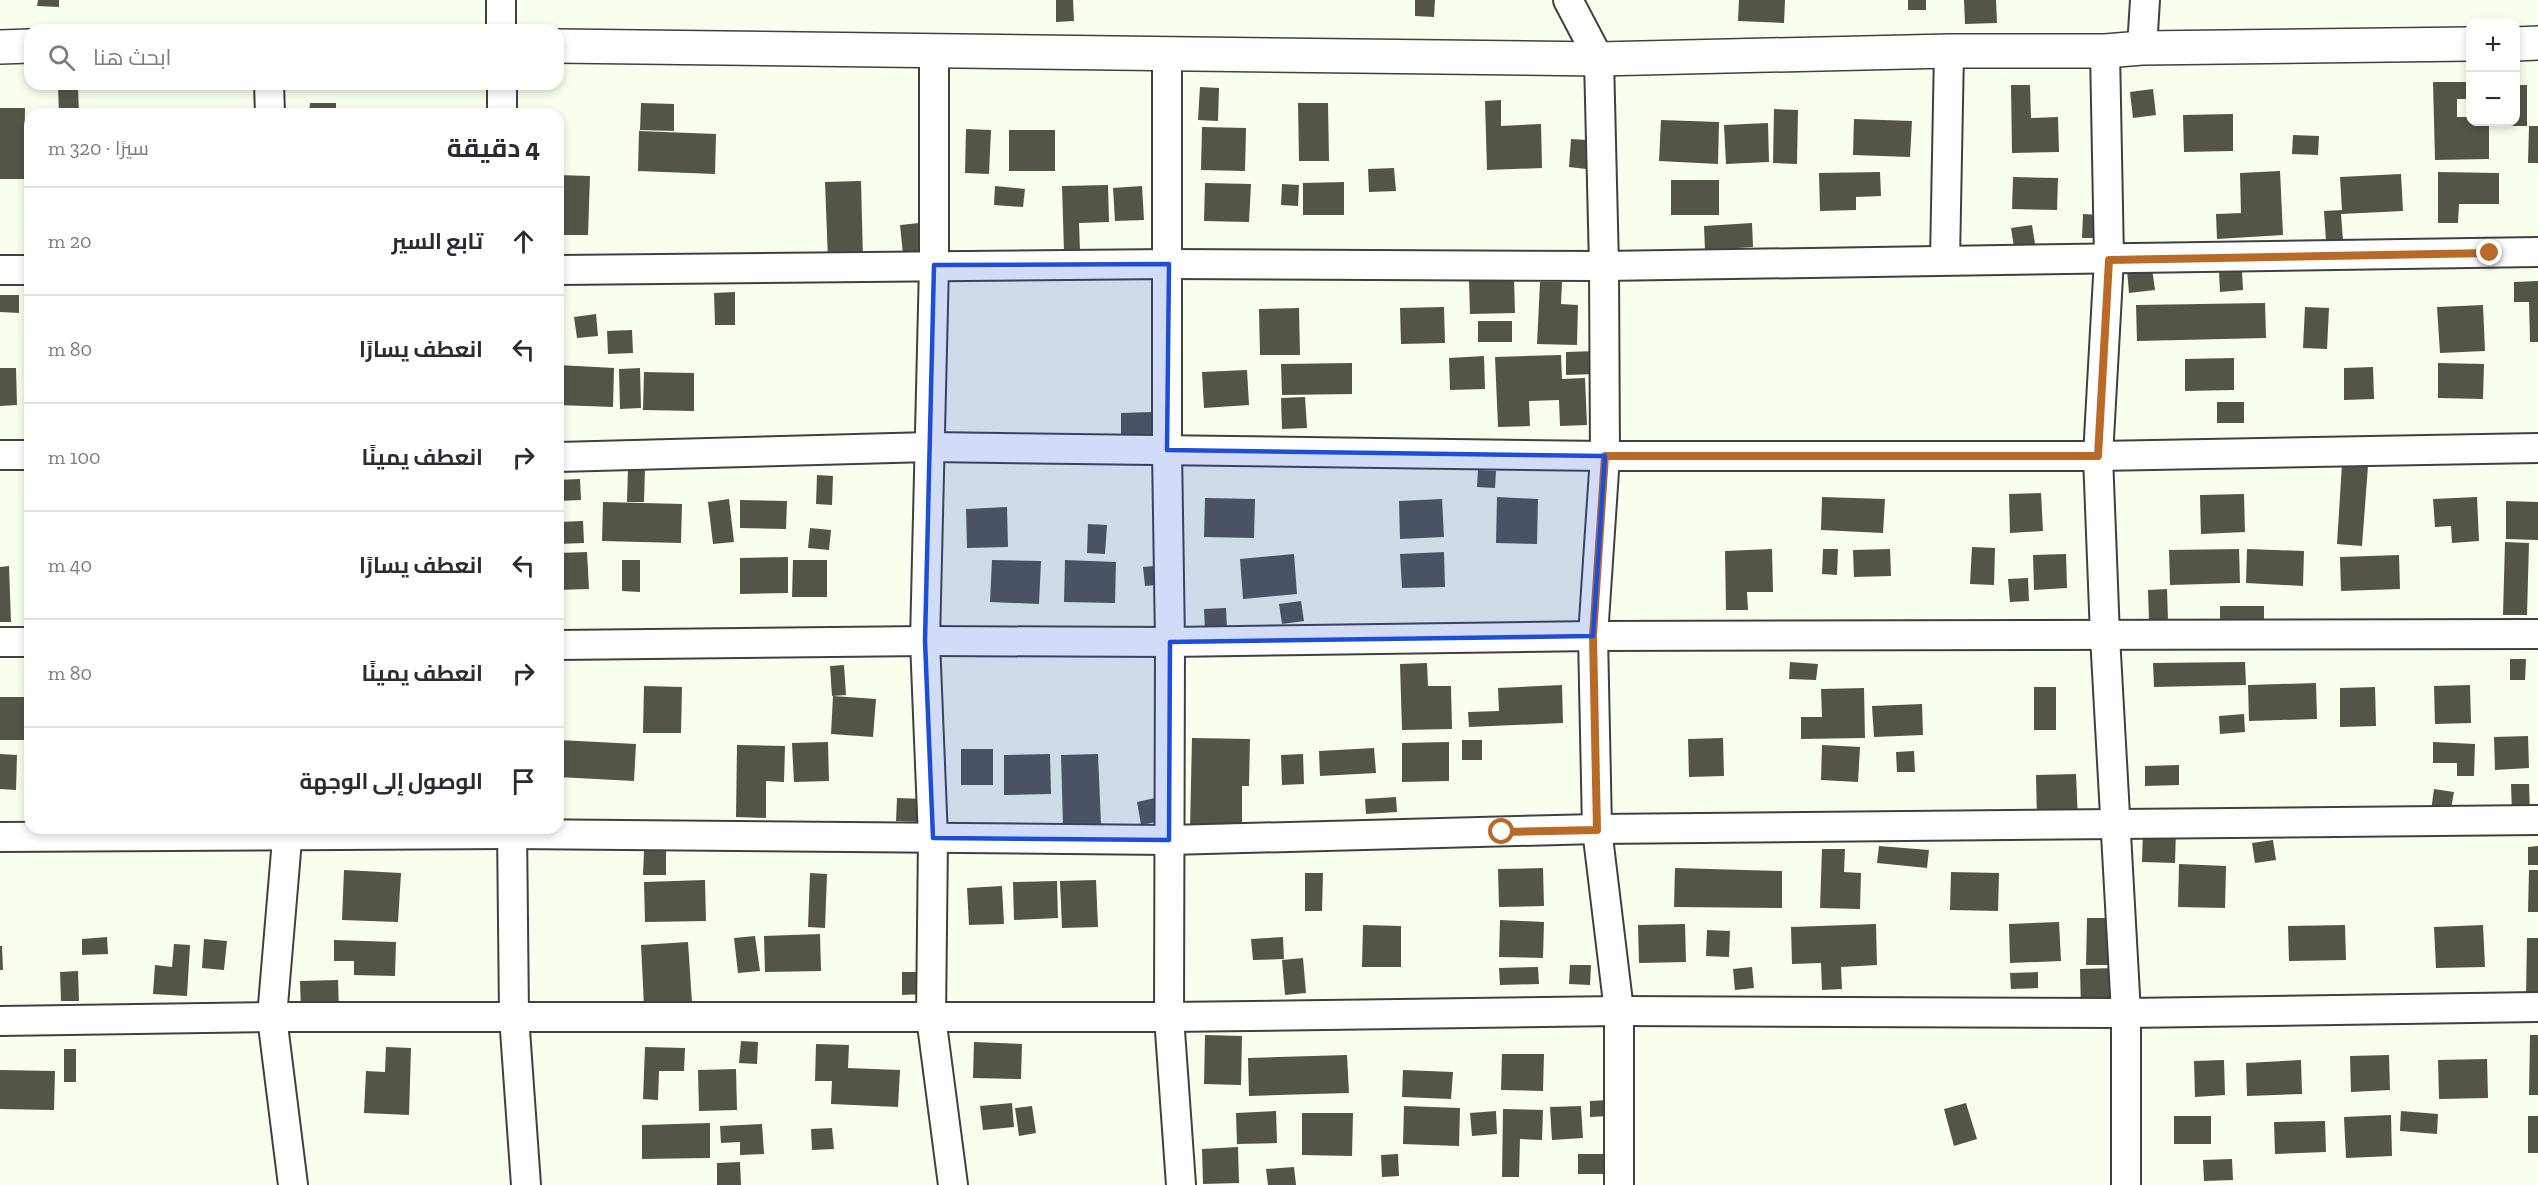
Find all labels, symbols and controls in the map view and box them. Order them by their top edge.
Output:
map controls [2466,18,2520,126]
button: + [2466,18,2520,72]
search box [24,24,564,90]
icon: search [45,41,78,74]
text: ابحث هنا [93,44,172,71]
button: − [2466,72,2520,126]
text: 4 دقيقة [447,132,540,164]
text: سيرًا · 320 m [48,136,149,160]
icon: ahead [507,225,540,258]
text: تابع السير [391,228,483,255]
text: 20 m [48,229,92,253]
route end [2476,239,2502,265]
icon: left [507,333,540,366]
text: انعطف يسارًا [359,336,483,363]
text: 80 m [48,337,92,361]
icon: right [507,441,540,474]
text: انعطف يمينًا [362,444,483,471]
text: 100 m [48,445,101,469]
icon: left [507,549,540,582]
text: انعطف يسارًا [359,552,483,579]
text: 40 m [48,553,92,577]
icon: right [507,657,540,690]
text: انعطف يمينًا [362,660,483,687]
text: 80 m [48,661,92,685]
icon: arrive [507,765,540,798]
text: الوصول إلى الوجهة [299,768,483,795]
route start [1488,818,1514,844]

